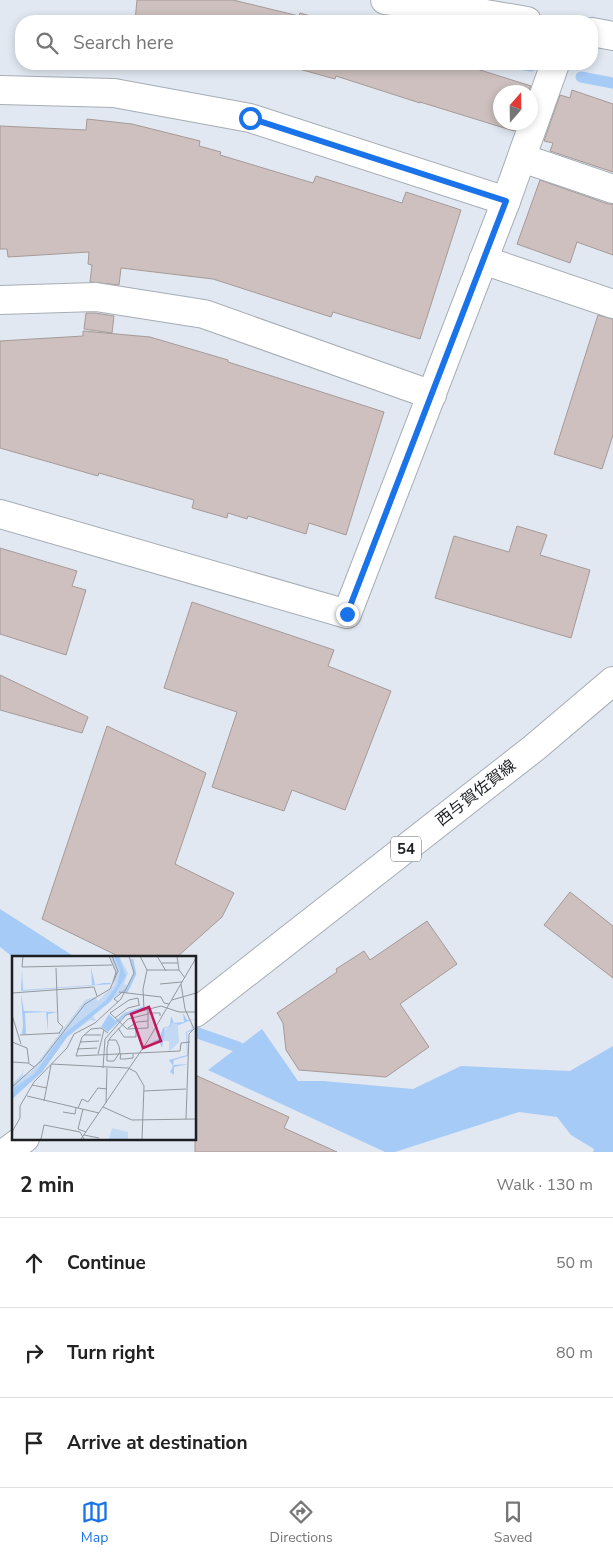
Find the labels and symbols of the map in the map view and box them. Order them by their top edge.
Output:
north arrow [493,85,538,130]
route start [239,107,262,130]
route end [336,603,359,626]
street label: 西与賀佐賀線 [431,755,521,831]
road number: 54 [391,836,421,862]
inset map [12,956,196,1140]

